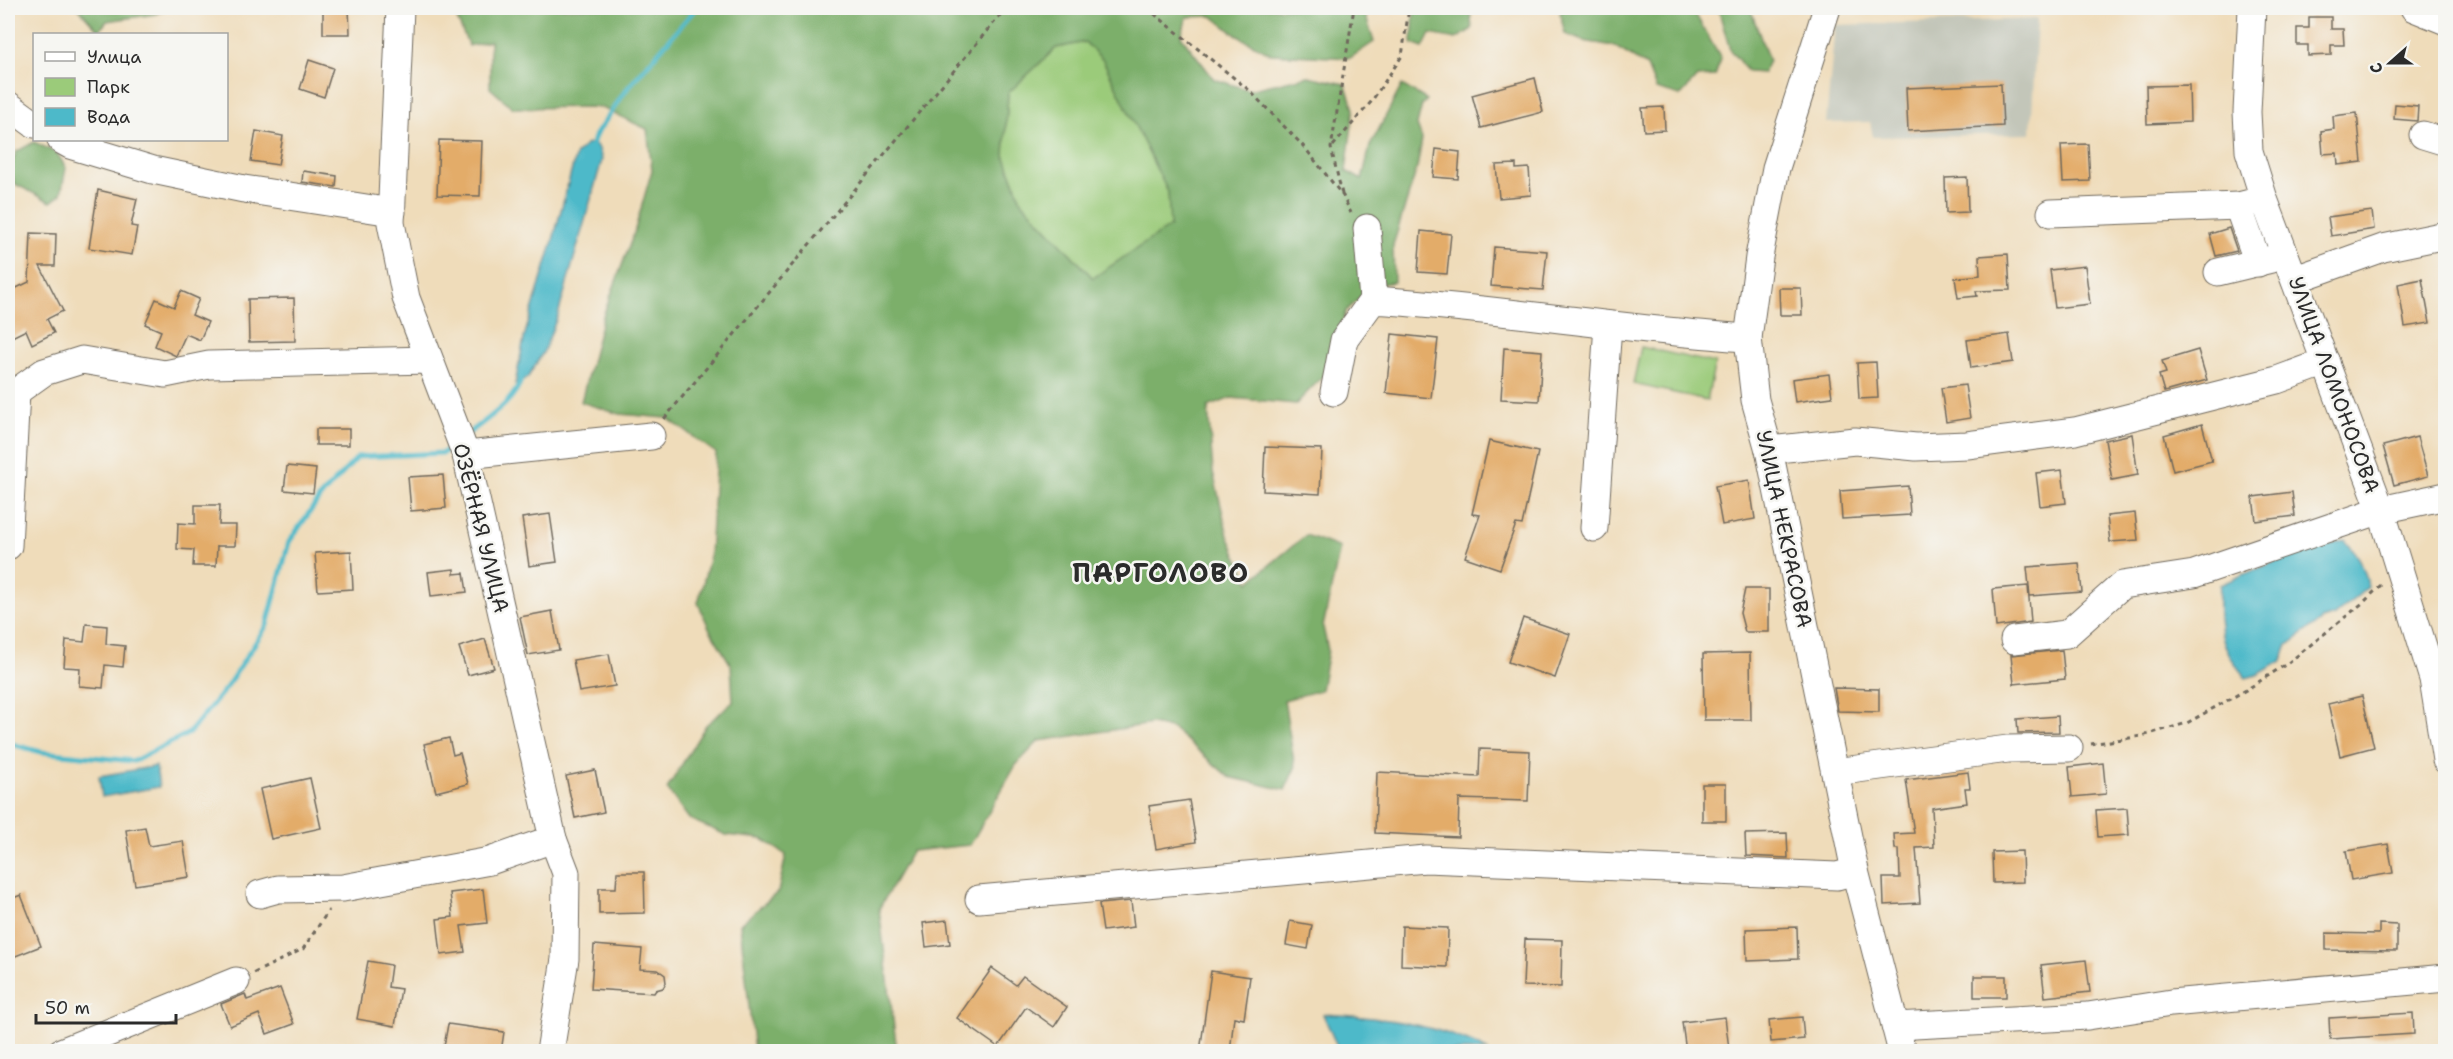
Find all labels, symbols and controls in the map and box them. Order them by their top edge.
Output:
legend [33,33,228,141]
north arrow [2360,33,2420,93]
text: Улица [87,45,141,69]
text: С [2365,60,2388,77]
text: Парк [87,75,130,99]
text: Вода [87,105,130,129]
street label: УЛИЦА ЛОМОНОСОВА [2282,273,2386,497]
street label: УЛИЦА НЕКРАСОВА [1749,428,1819,630]
street label: ОЗЁРНАЯ УЛИЦА [446,440,516,616]
district label: ПАРГОЛОВО [1072,554,1250,591]
scale bar [36,987,176,1025]
text: 50 m [45,996,90,1020]

